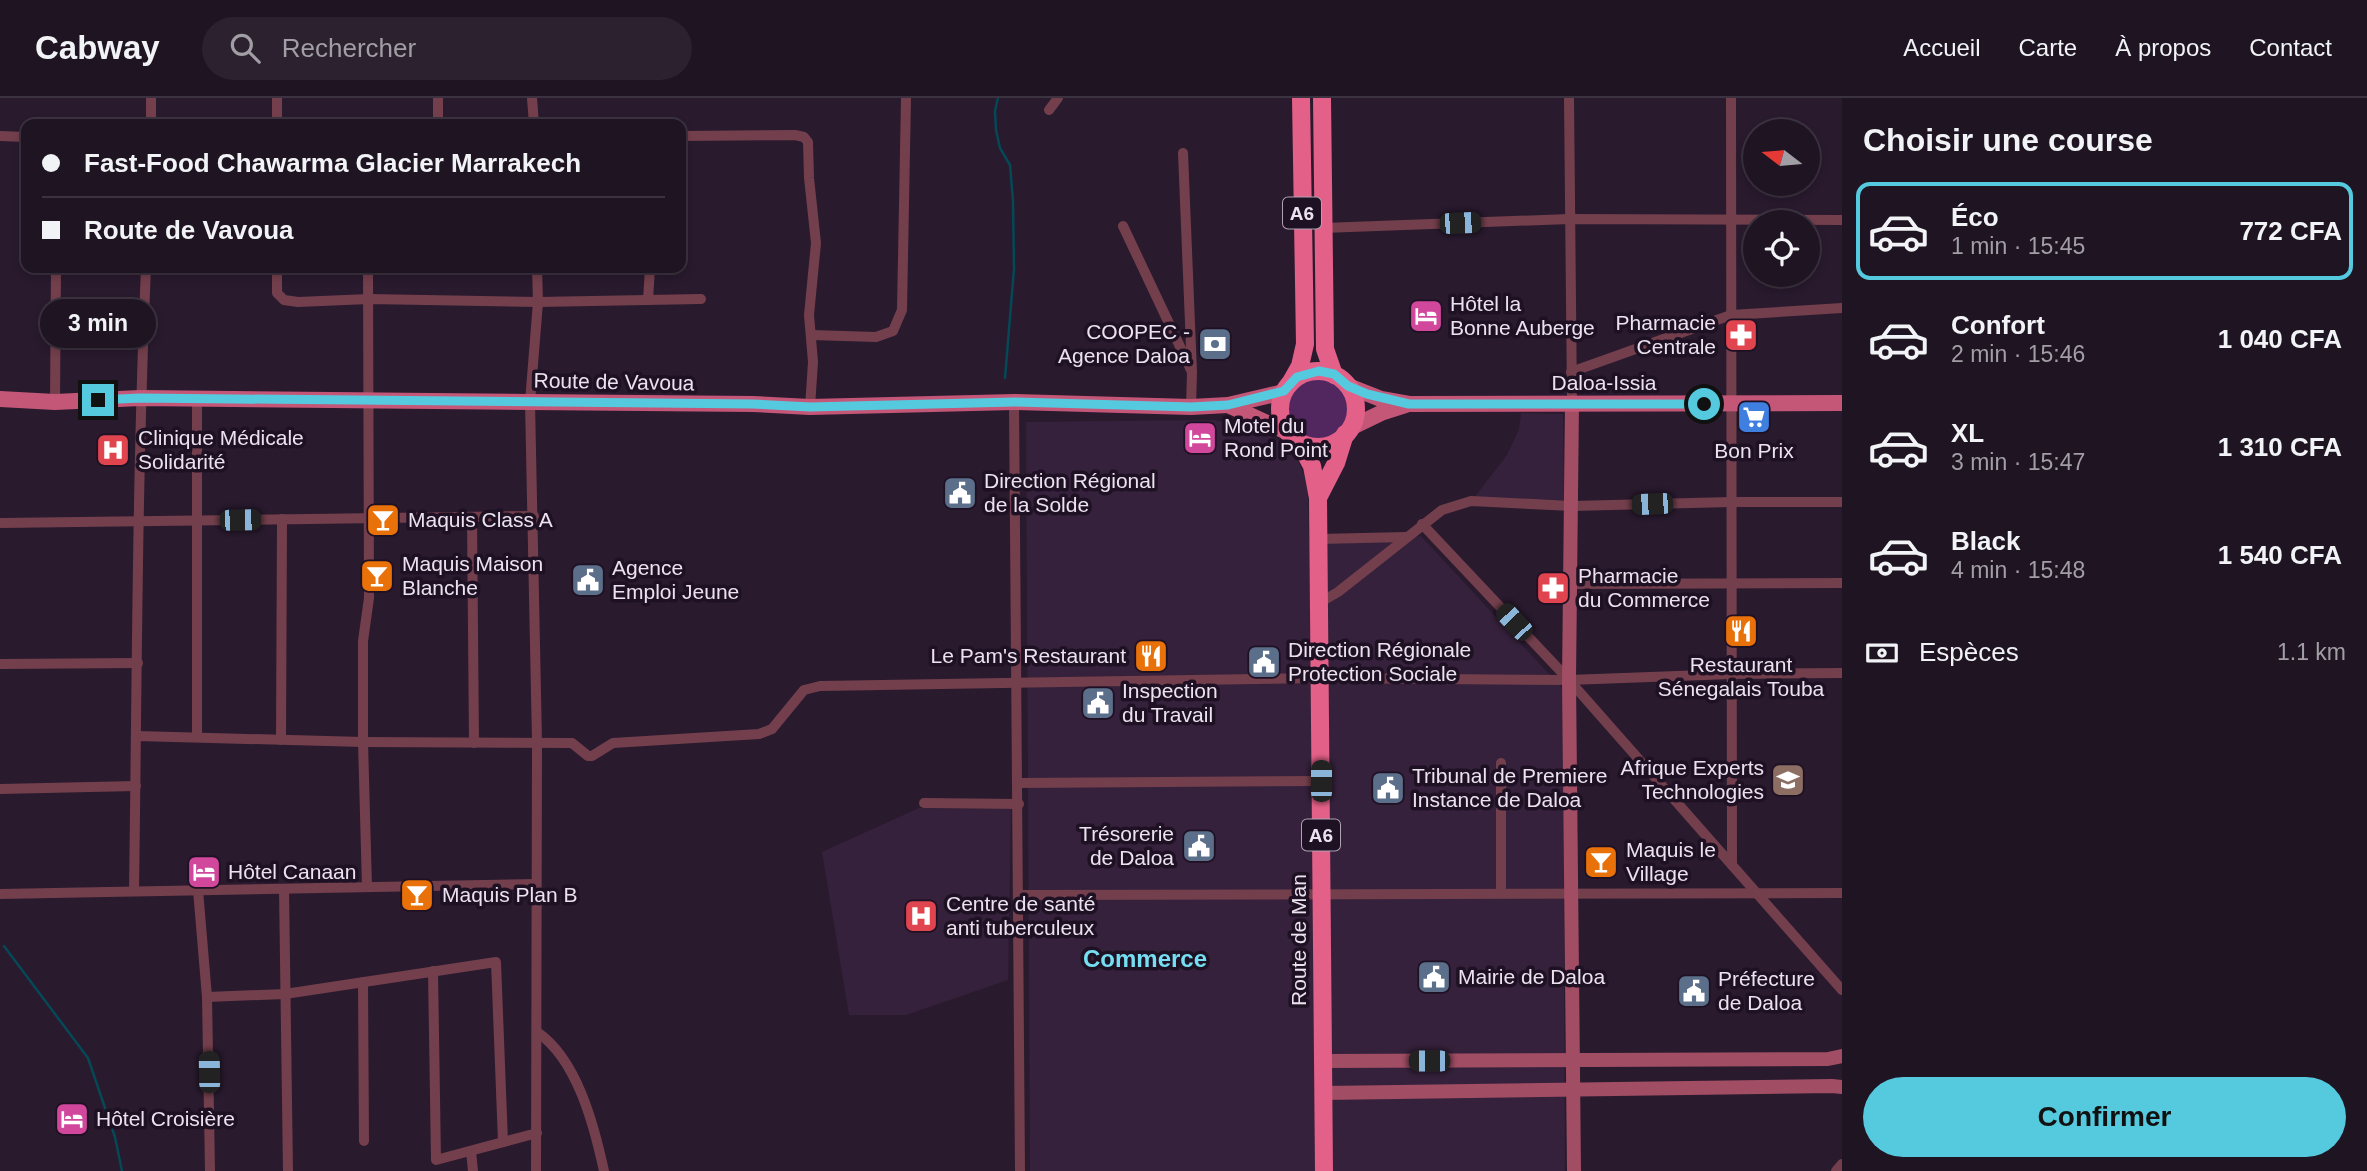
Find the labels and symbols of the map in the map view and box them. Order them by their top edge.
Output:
north arrow [1743,119,1820,196]
road number: A6 [1283,197,1321,228]
car [1439,212,1482,234]
place label: Hôtel la Bonne Auberge [1450,292,1595,339]
hotel icon: Hôtel la Bonne Auberge [1407,297,1445,335]
callout: 3 min [40,299,156,348]
place label: Pharmacie Centrale [1616,311,1716,358]
pharmacy icon: Pharmacie Centrale [1722,316,1760,354]
place label: COOPEC - Agence Daloa [1058,320,1190,367]
bank icon: COOPEC - Agence Daloa [1196,325,1234,363]
street label: Route de Vavoua [533,369,695,394]
street label: Daloa-Issia [1551,371,1657,394]
route end [82,384,114,416]
route start [1688,388,1720,420]
supermarket icon: Bon Prix [1735,398,1773,436]
place label: Motel du Rond Point [1224,414,1328,461]
hotel icon: Motel du Rond Point [1181,419,1219,457]
place label: Clinique Médicale Solidarité [138,426,304,473]
hospital icon: Clinique Médicale Solidarité [94,431,132,469]
place label: Bon Prix [1714,439,1794,462]
place label: Direction Régional de la Solde [984,469,1156,516]
public building icon: Direction Régional de la Solde [941,474,979,512]
car [1631,493,1674,515]
bar icon: Maquis Class A [364,501,402,539]
place label: Maquis Class A [408,508,553,531]
car [219,509,262,531]
place label: Maquis Maison Blanche [402,552,543,599]
place label: Agence Emploi Jeune [612,556,739,603]
bar icon: Maquis Maison Blanche [358,557,396,595]
public building icon: Agence Emploi Jeune [569,561,607,599]
place label: Pharmacie du Commerce [1578,564,1710,611]
pharmacy icon: Pharmacie du Commerce [1534,569,1572,607]
car [1492,599,1537,645]
restaurant icon: Restaurant Sénegalais Touba [1722,612,1760,650]
restaurant icon: Le Pam's Restaurant [1132,637,1170,675]
place label: Direction Régionale Protection Sociale [1288,638,1471,685]
public building icon: Direction Régionale Protection Sociale [1245,643,1283,681]
place label: Le Pam's Restaurant [931,644,1126,667]
place label: Restaurant Sénegalais Touba [1658,653,1825,700]
place label: Inspection du Travail [1122,679,1218,726]
public building icon: Inspection du Travail [1079,684,1117,722]
place label: Afrique Experts Technologies [1620,756,1764,803]
car [1311,760,1332,802]
school or university icon: Afrique Experts Technologies [1769,761,1807,799]
place label: Tribunal de Premiere Instance de Daloa [1412,764,1607,811]
public building icon: Tribunal de Premiere Instance de Daloa [1369,769,1407,807]
road number: A6 [1302,820,1340,850]
place label: Trésorerie de Daloa [1079,822,1174,869]
public building icon: Trésorerie de Daloa [1180,827,1218,865]
place label: Maquis le Village [1626,838,1716,885]
bar icon: Maquis le Village [1582,843,1620,881]
hotel icon: Hôtel Canaan [185,853,223,891]
place label: Hôtel Canaan [228,860,356,883]
street label: Route de Man [1287,874,1310,1006]
bar icon: Maquis Plan B [398,876,436,914]
place label: Maquis Plan B [442,883,577,906]
place label: Centre de santé anti tuberculeux [946,892,1095,939]
hospital icon: Centre de santé anti tuberculeux [902,897,940,935]
district label: Commerce [1083,945,1207,972]
public building icon: Mairie de Daloa [1415,958,1453,996]
place label: Mairie de Daloa [1458,965,1605,988]
place label: Préfecture de Daloa [1718,967,1815,1014]
public building icon: Préfecture de Daloa [1675,972,1713,1010]
car [199,1051,220,1093]
car [1409,1051,1451,1072]
hotel icon: Hôtel Croisière [53,1100,91,1138]
place label: Hôtel Croisière [96,1107,235,1130]

